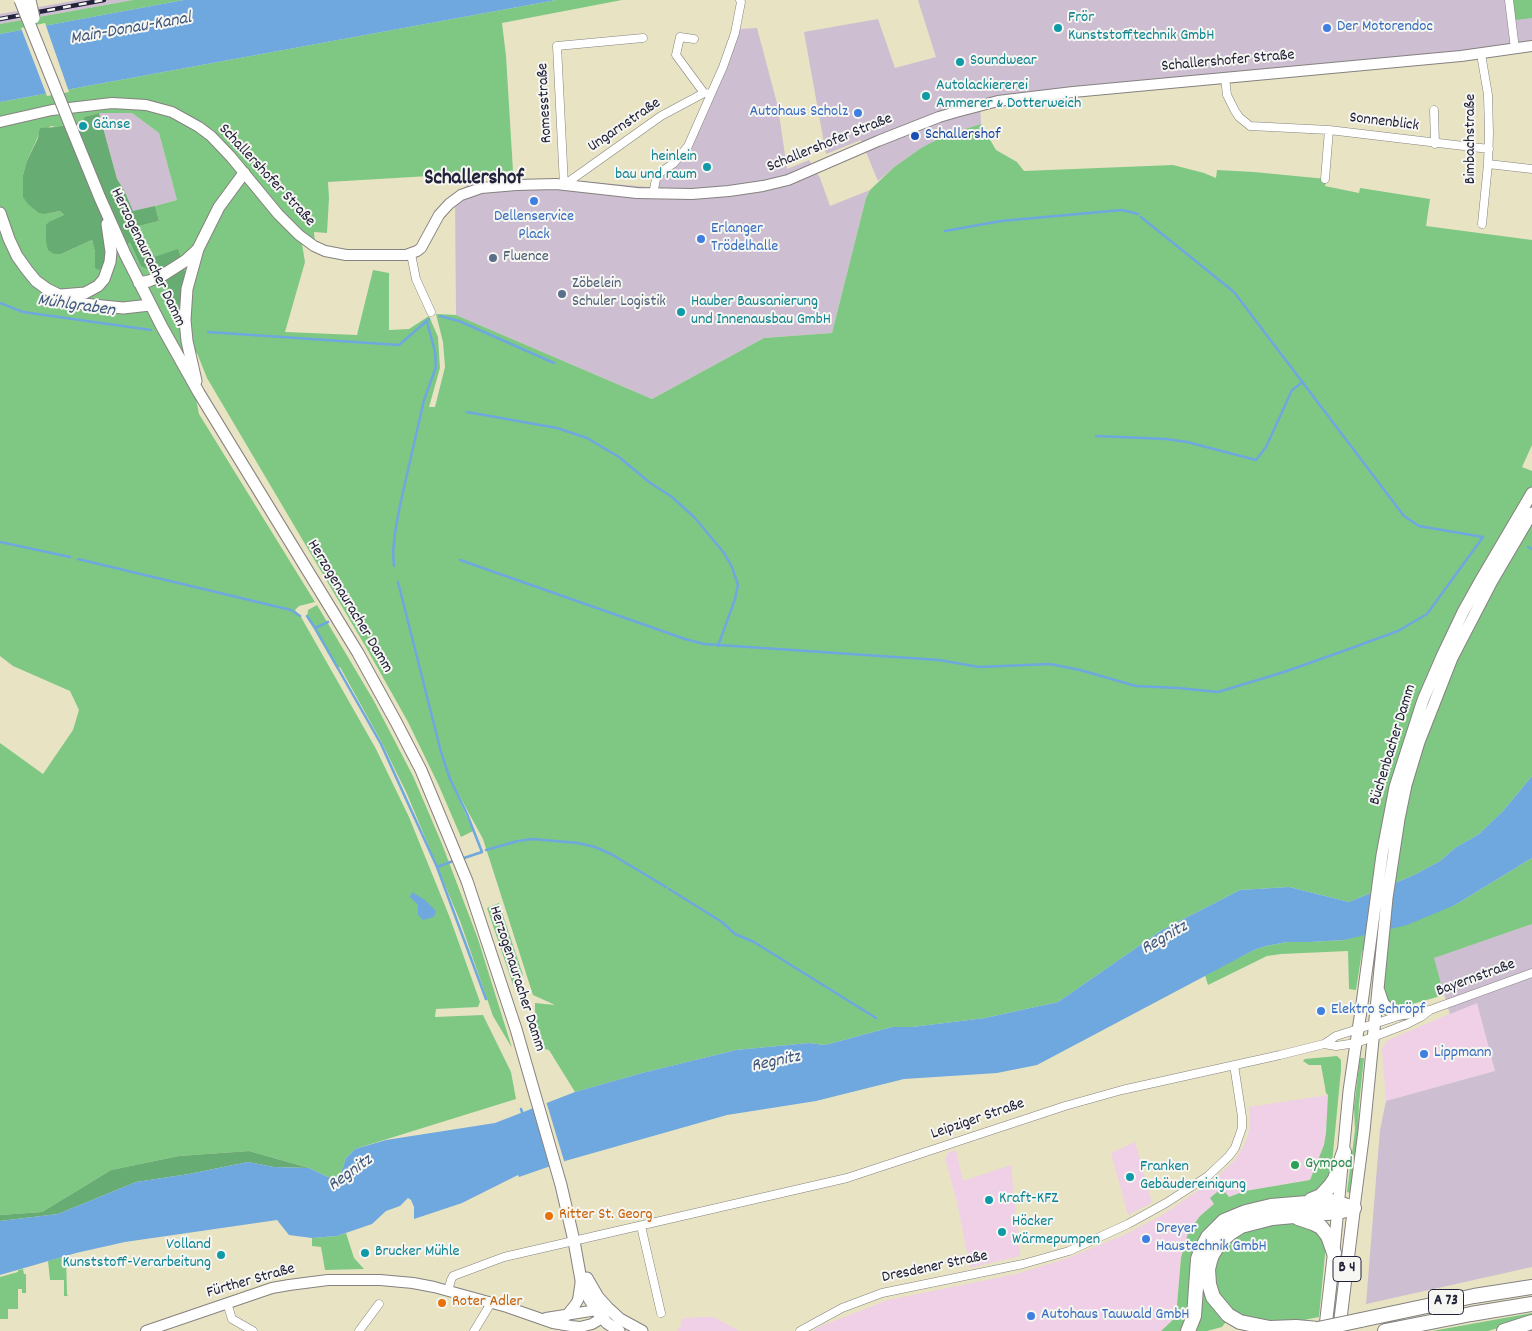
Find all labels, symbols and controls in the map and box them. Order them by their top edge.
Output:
water label: Main-Donau-Kanal [69,9,193,51]
place label: Frör Kunststofftechnik GmbH [1068,9,1214,47]
place label: Der Motorendoc [1337,18,1433,38]
marker: Frör Kunststofftechnik GmbH [1052,22,1064,34]
marker: Der Motorendoc [1321,22,1333,34]
street label: Schallershofer Straße [1161,47,1295,77]
place label: Soundwear [970,52,1037,72]
marker: Soundwear [954,56,966,68]
street label: Romesstraße [534,62,558,144]
place label: Autolackiererei Ammerer & Dotterweich [936,77,1081,115]
marker: Autolackiererei Ammerer & Dotterweich [920,90,932,102]
street label: Bimbachstraße [1462,94,1482,184]
street label: Ungarnstraße [585,95,665,157]
place label: Autohaus Scholz [749,103,848,123]
marker: Autohaus Scholz [852,107,864,119]
street label: Sonnenblick [1348,109,1420,137]
street label: Schallershofer Straße [765,110,895,178]
place label: Gänse [93,116,130,136]
marker: Gänse [77,120,89,132]
street label: Schallershofer Straße [213,121,319,231]
place label: Schallershof [925,126,1001,146]
marker: Schallershof [909,130,921,142]
place label: heinlein bau und raum [615,148,697,186]
marker: heinlein bau und raum [701,161,713,173]
district label: Schallershof [424,167,524,193]
street label: Herzogenauracher Damm [105,186,189,330]
marker: Dellenservice Plack [528,195,540,207]
place label: Dellenservice Plack [494,208,574,246]
place label: Erlanger Trödelhalle [711,220,778,258]
marker: Erlanger Trödelhalle [695,233,707,245]
place label: Fluence [503,248,549,268]
marker: Fluence [487,252,499,264]
place label: Zöbelein Schuler Logistik [572,275,666,313]
marker: Zöbelein Schuler Logistik [556,288,568,300]
water label: Mühlgraben [36,291,116,323]
place label: Hauber Bausanierung und Innenausbau GmbH [691,293,831,331]
marker: Hauber Bausanierung und Innenausbau GmbH [675,306,687,318]
street label: Herzogenauracher Damm [302,537,396,677]
street label: Büchenbacher Damm [1367,682,1421,808]
street label: Herzogenauracher Damm [483,904,549,1054]
water label: Regnitz [1138,917,1192,961]
street label: Bayernstraße [1434,956,1518,1002]
place label: Elektro Schröpf [1331,1001,1425,1021]
marker: Elektro Schröpf [1315,1005,1327,1017]
place label: Lippmann [1434,1044,1492,1064]
water label: Regnitz [749,1047,803,1079]
marker: Lippmann [1418,1048,1430,1060]
street label: Leipziger Straße [929,1095,1027,1145]
water label: Regnitz [325,1151,377,1197]
place label: Gympod [1305,1155,1353,1175]
place label: Franken Gebäudereinigung [1140,1158,1246,1196]
marker: Gympod [1289,1159,1301,1171]
marker: Franken Gebäudereinigung [1124,1171,1136,1183]
place label: Kraft-KFZ [999,1190,1058,1210]
marker: Kraft-KFZ [983,1194,995,1206]
place label: Ritter St. Georg [559,1206,653,1226]
marker: Ritter St. Georg [543,1210,555,1222]
place label: Höcker Wärmepumpen [1012,1213,1100,1251]
place label: Dreyer Haustechnik GmbH [1156,1220,1267,1258]
marker: Höcker Wärmepumpen [996,1226,1008,1238]
marker: Dreyer Haustechnik GmbH [1140,1233,1152,1245]
place label: Volland Kunststoff-Verarbeitung [62,1236,211,1274]
place label: Brucker Mühle [375,1243,459,1263]
marker: Brucker Mühle [359,1247,371,1259]
street label: Dresdener Straße [880,1247,990,1289]
marker: Volland Kunststoff-Verarbeitung [215,1249,227,1261]
road number: B 4 [1333,1256,1361,1282]
street label: Fürther Straße [205,1260,297,1304]
road number: A 73 [1428,1290,1464,1314]
place label: Roter Adler [452,1293,522,1313]
marker: Roter Adler [436,1297,448,1309]
place label: Autohaus Tauwald GmbH [1041,1306,1190,1326]
marker: Autohaus Tauwald GmbH [1025,1310,1037,1322]

